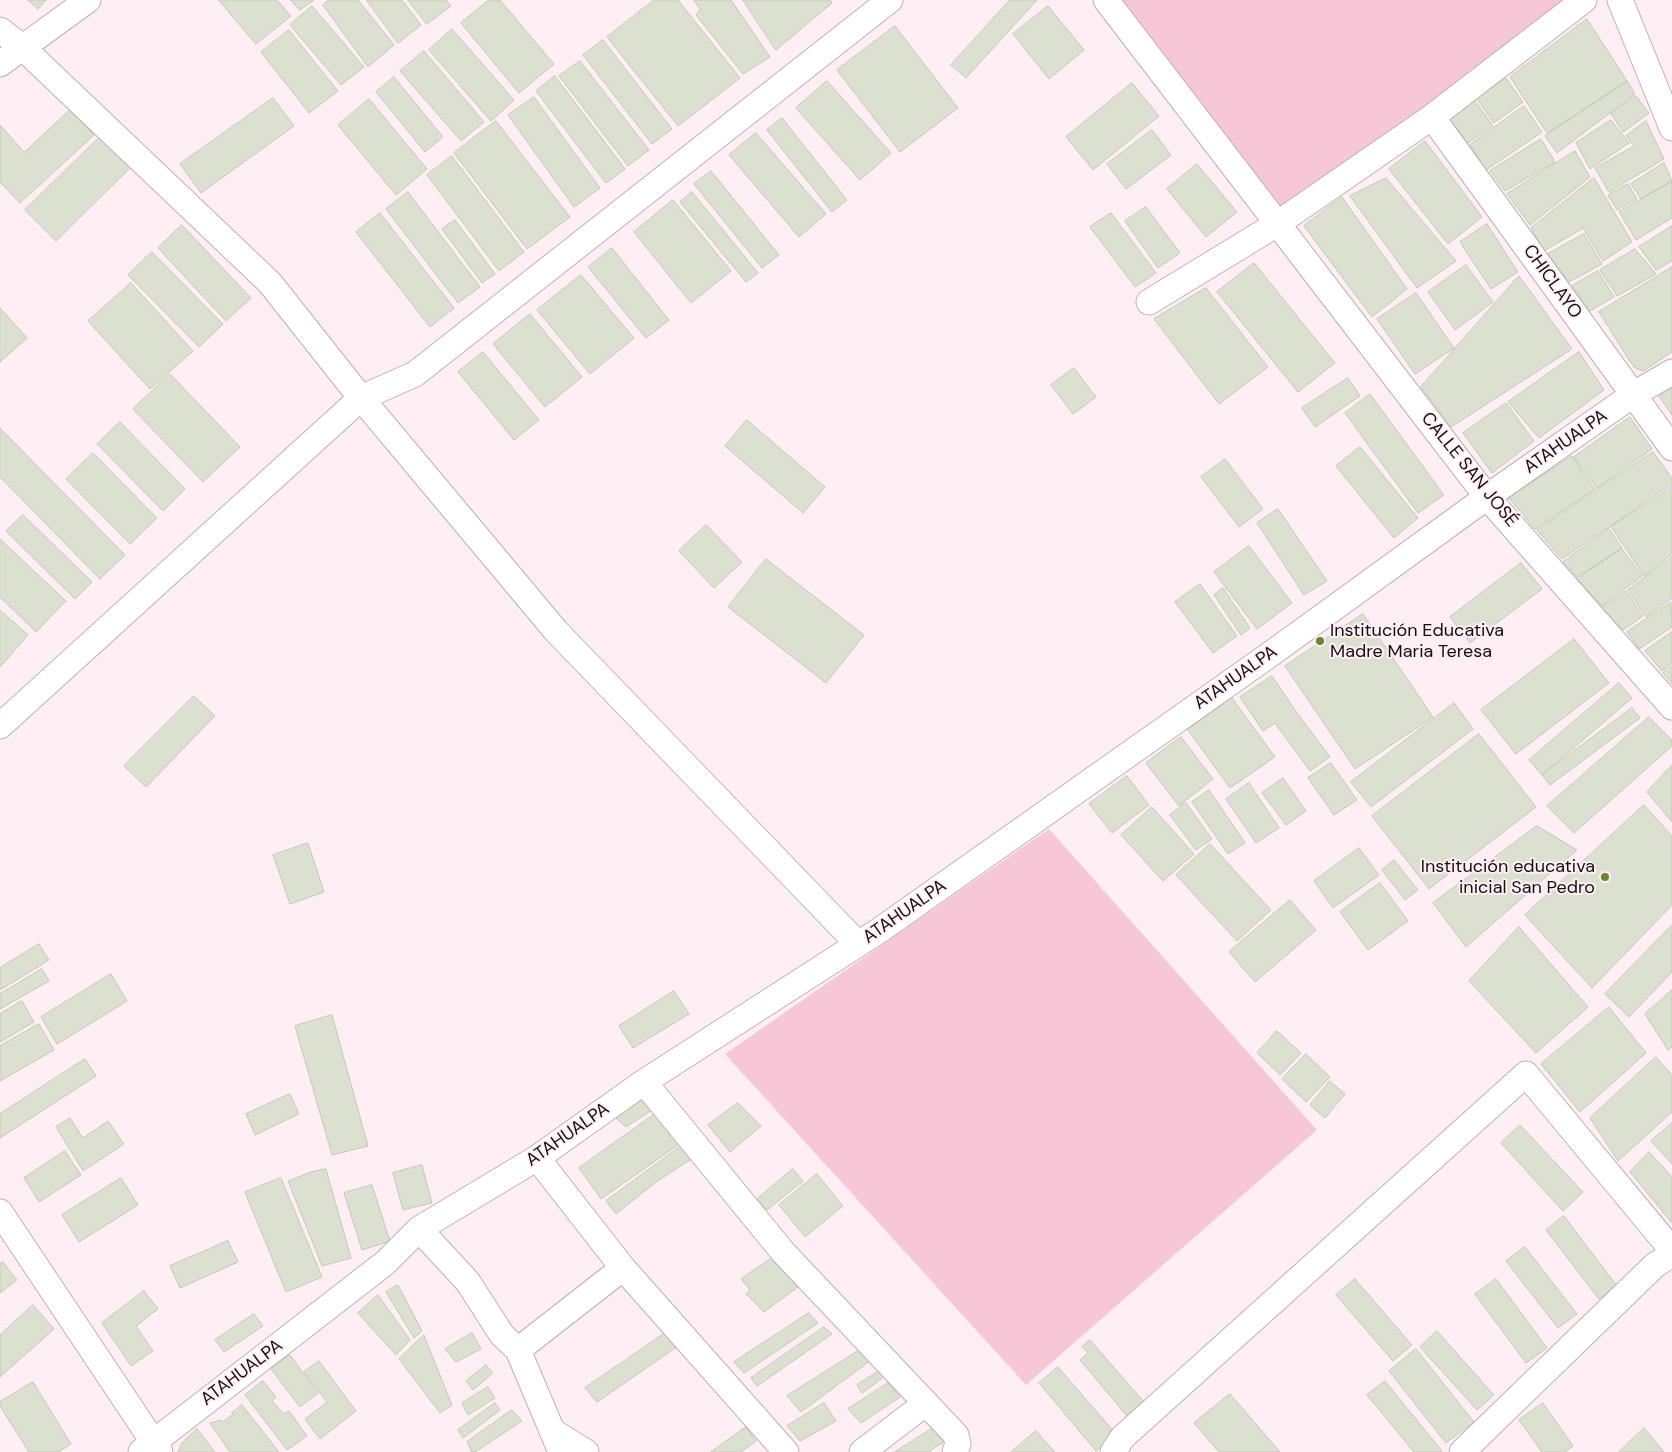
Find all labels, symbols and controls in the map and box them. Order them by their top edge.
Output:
street label: CHICLAYO [1518,241,1586,323]
street label: ATAHUALPA [1520,405,1612,479]
street label: CALLE SAN JOSÉ [1416,408,1522,532]
place label: Institución Educativa Madre Maria Teresa [1330,620,1504,662]
marker: Institución Educativa Madre Maria Teresa [1314,635,1326,647]
street label: ATAHUALPA [1190,641,1282,715]
place label: Institución educativa inicial San Pedro [1421,856,1595,899]
marker: Institución educativa inicial San Pedro [1599,871,1611,883]
street label: ATAHUALPA [859,875,951,949]
street label: ATAHUALPA [522,1098,614,1172]
street label: ATAHUALPA [197,1335,287,1411]

